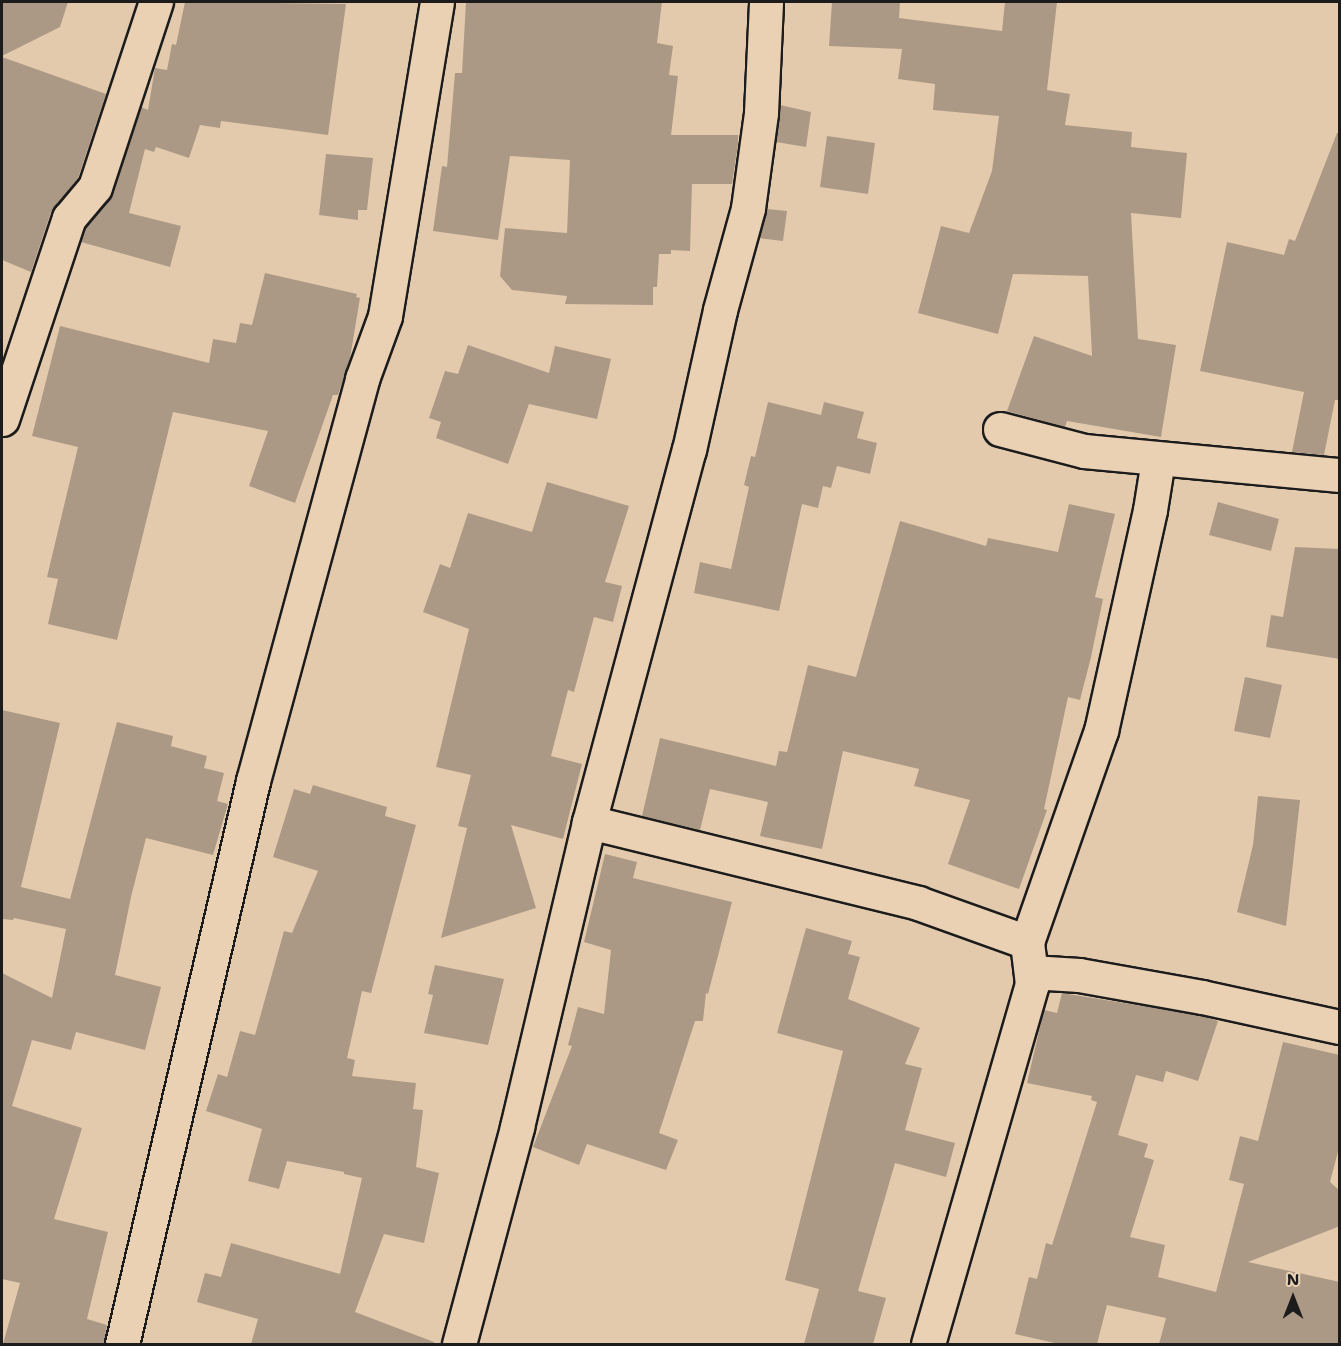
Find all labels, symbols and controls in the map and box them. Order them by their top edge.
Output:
north arrow [1263,1268,1323,1328]
text: N [1287,1269,1299,1290]

